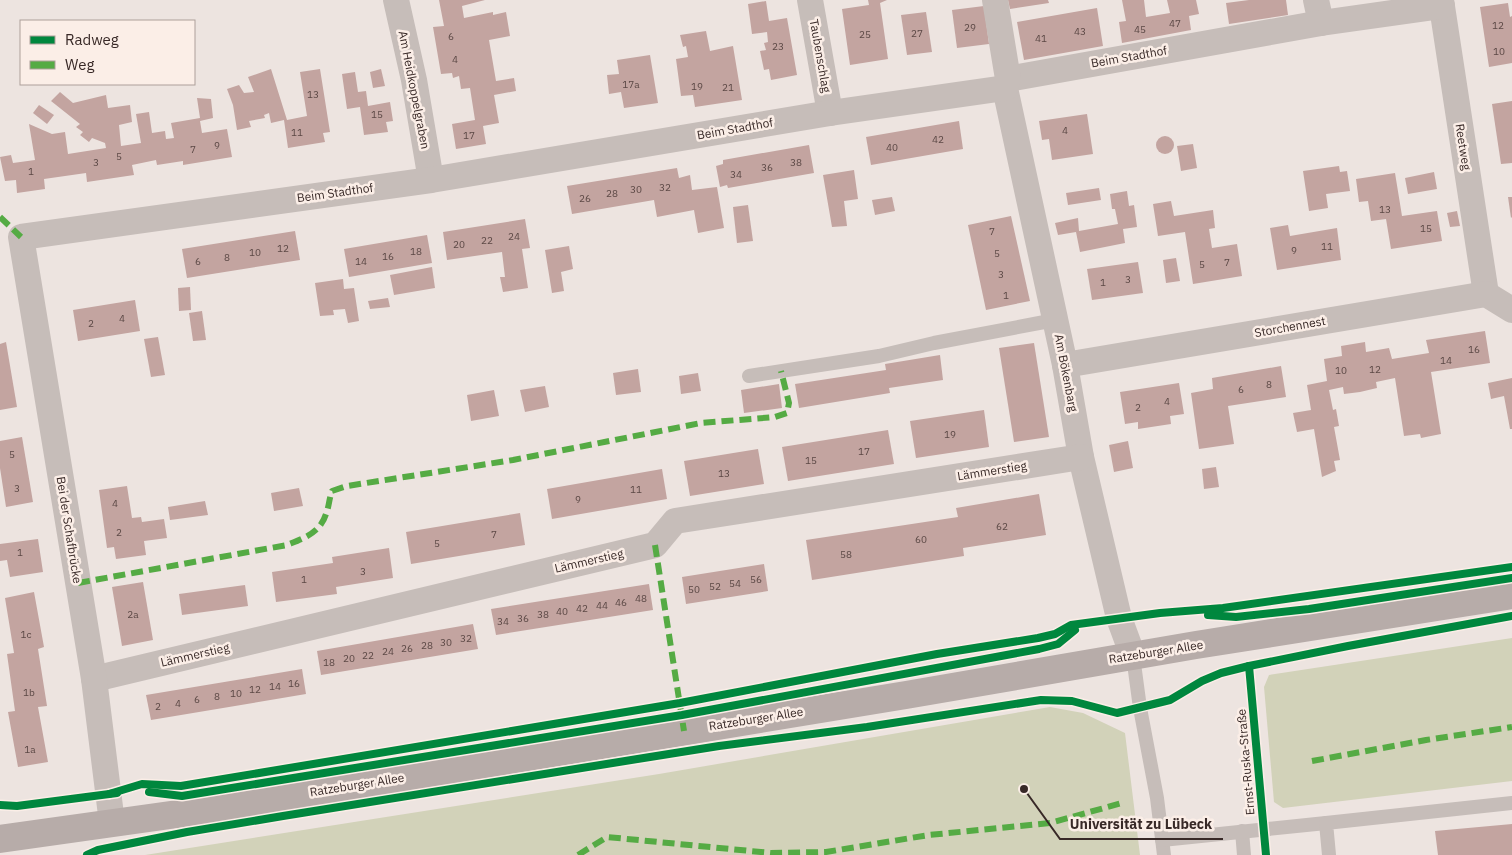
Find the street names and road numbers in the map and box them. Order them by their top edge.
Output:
street label: Taubenschlag [807,18,834,94]
street label: Am Heidkoppelgraben [396,30,433,150]
street label: Beim Stadthof [1090,42,1168,71]
street label: Beim Stadthof [696,114,774,143]
street label: Reetweg [1452,123,1475,172]
street label: Beim Stadthof [296,180,374,205]
street label: Storchennest [1253,313,1327,340]
street label: Am Bökenbarg [1052,333,1082,414]
street label: Lämmerstieg [956,458,1028,483]
street label: Bei der Schafbrücke [54,475,85,585]
street label: Lämmerstieg [553,545,625,576]
street label: Ratzeburger Allee [1108,637,1205,666]
street label: Lämmerstieg [159,639,231,670]
street label: Ratzeburger Allee [708,704,805,733]
street label: Ernst-Ruska-Straße [1233,708,1258,816]
street label: Ratzeburger Allee [309,770,406,799]

